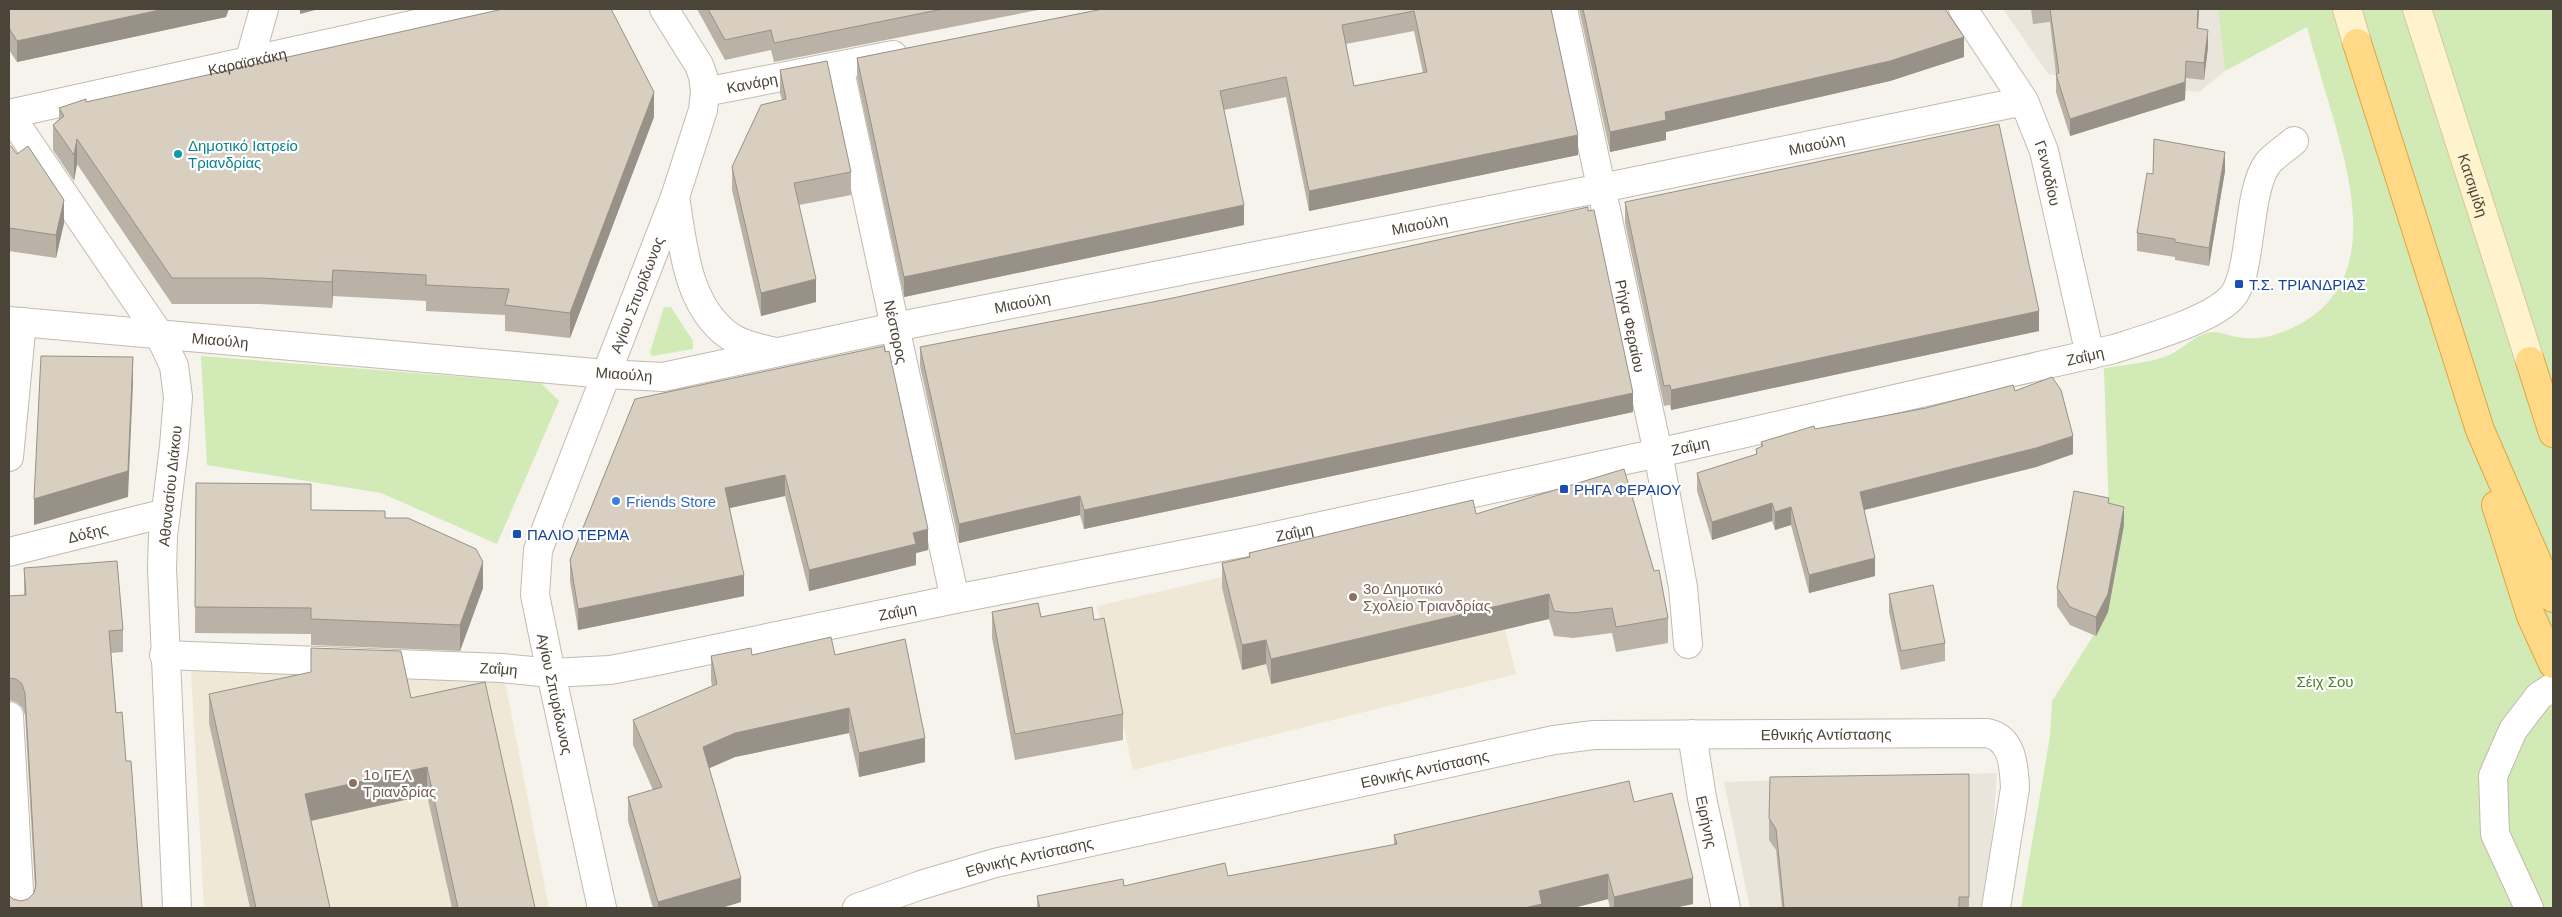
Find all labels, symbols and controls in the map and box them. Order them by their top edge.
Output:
street label: Καραϊσκάκη [206,44,288,78]
street label: Κανάρη [725,69,779,96]
street label: Μιαούλη [1787,130,1846,158]
place label: Δημοτικό Ιατρείο Τριανδρίας [188,137,298,171]
street label: Γενναδίου [2032,138,2065,207]
marker: Δημοτικό Ιατρείο Τριανδρίας [172,148,184,160]
street label: Κατσιμίδη [2455,151,2492,219]
street label: Μιαούλη [1390,210,1449,238]
street label: Αγίου Σπυρίδωνος [607,234,667,356]
place label: Τ.Σ. ΤΡΙΑΝΔΡΙΑΣ [2249,276,2366,293]
street label: Ρήγα Φεραίου [1613,278,1649,374]
marker: Τ.Σ. ΤΡΙΑΝΔΡΙΑΣ [2233,278,2245,290]
street label: Μιαούλη [993,288,1052,316]
street label: Νέστορος [881,298,911,366]
street label: Μιαούλη [191,329,249,351]
street label: Ζαΐμη [2064,343,2105,368]
street label: Μιαούλη [595,364,653,384]
street label: Αθανασίου Διάκου [155,425,185,547]
street label: Ζαΐμη [1670,433,1711,458]
place label: ΡΗΓΑ ΦΕΡΑΙΟΥ [1574,481,1681,498]
marker: ΡΗΓΑ ΦΕΡΑΙΟΥ [1558,483,1570,495]
place label: Friends Store [626,493,716,510]
marker: Friends Store [610,495,622,507]
street label: Δόξης [66,519,109,546]
street label: Ζαΐμη [1274,519,1315,544]
place label: ΠΑΛΙΟ ΤΕΡΜΑ [527,526,629,543]
marker: ΠΑΛΙΟ ΤΕΡΜΑ [511,528,523,540]
place label: 3ο Δημοτικό Σχολείο Τριανδρίας [1363,580,1491,614]
marker: 3ο Δημοτικό Σχολείο Τριανδρίας [1347,591,1359,603]
street label: Ζαΐμη [877,599,918,623]
street label: Αγίου Σπυρίδωνος [534,632,576,756]
street label: Ζαΐμη [479,659,519,678]
park label: Σέιχ Σου [2296,673,2354,690]
street label: Εθνικής Αντίστασης [1761,725,1891,743]
street label: Εθνικής Αντίστασης [1359,746,1490,791]
place label: 1o ΓΕΛ Τριανδρίας [363,766,436,800]
marker: 1o ΓΕΛ Τριανδρίας [347,777,359,789]
street label: Ειρήνης [1693,794,1721,850]
street label: Εθνικής Αντίστασης [963,833,1095,880]

